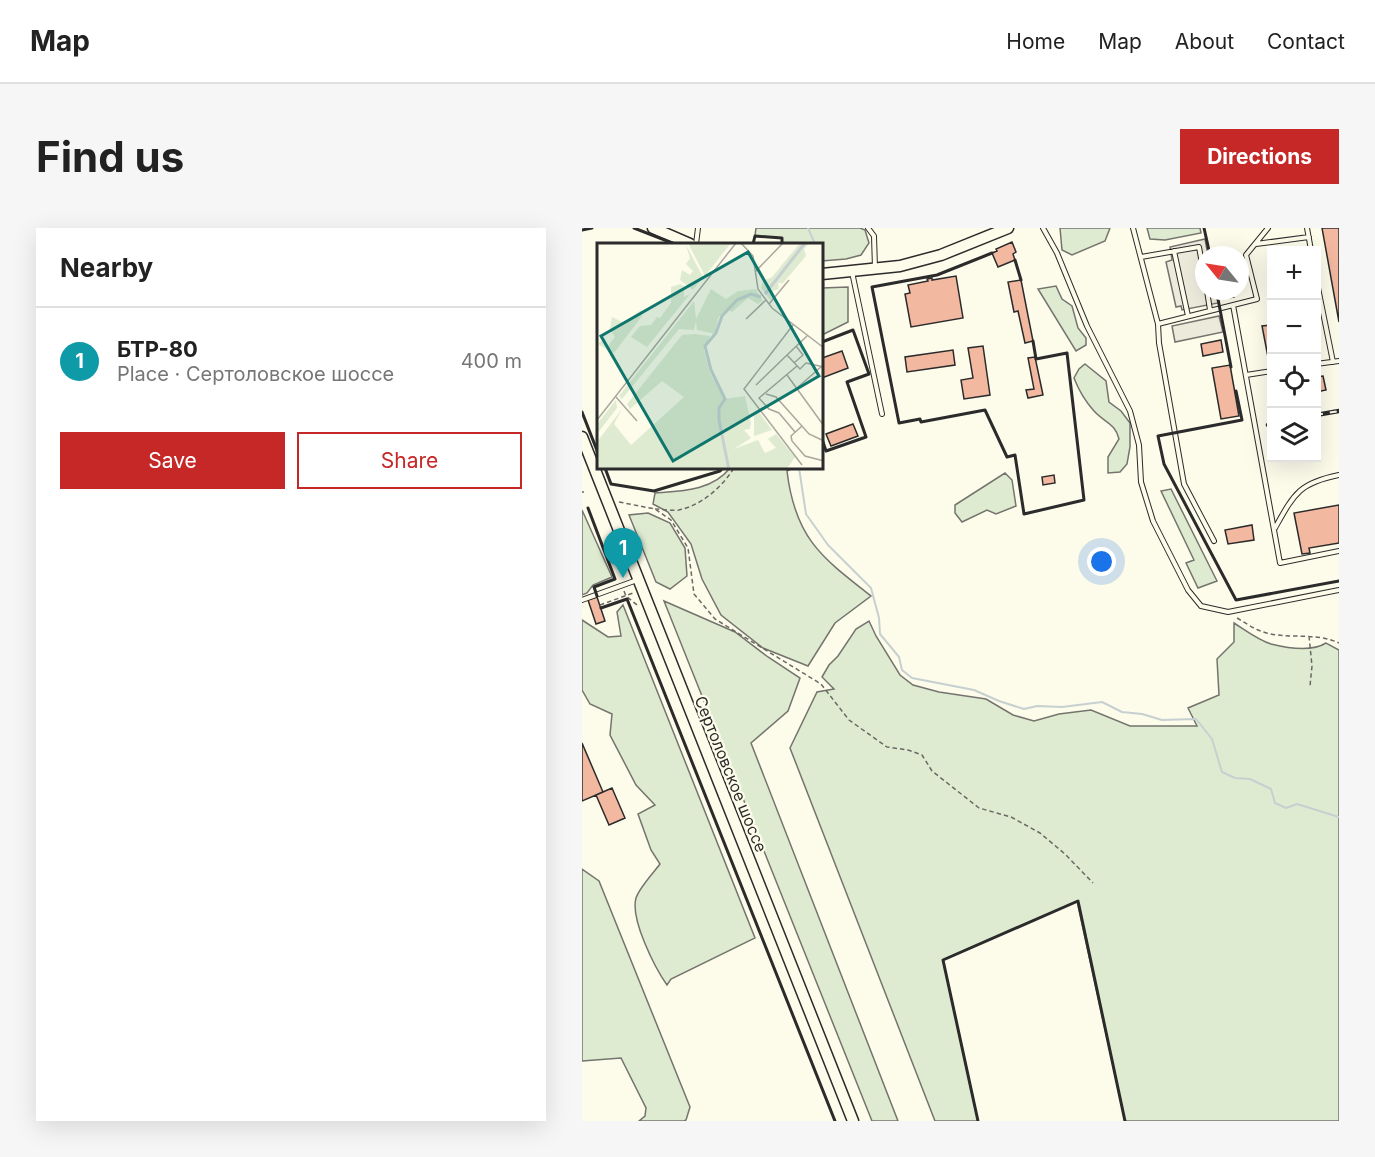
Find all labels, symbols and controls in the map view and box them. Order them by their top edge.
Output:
text: Map [30,24,90,58]
text: Home [1006,29,1065,54]
text: Map [1098,29,1142,54]
text: About [1175,29,1234,54]
text: Contact [1267,29,1345,54]
button: Directions [1180,129,1339,184]
text: Find us [36,131,184,182]
inset map [597,243,824,470]
north arrow [1195,246,1249,300]
map controls [1267,246,1321,462]
button: + [1267,246,1321,300]
text: Nearby [60,252,153,283]
button: − [1267,300,1321,354]
text: БТР-80 [117,336,198,362]
text: 1 [75,349,84,373]
text: 400 m [461,349,522,373]
button: locate [1267,354,1321,408]
text: Place · Сертоловское шоссе [117,362,394,386]
button: layers [1267,408,1321,462]
button: Save [60,432,285,489]
button: Share [297,432,522,489]
pin: 1 [604,528,642,578]
your location [1087,547,1116,576]
street label: Сертоловское шоссе [691,693,771,855]

